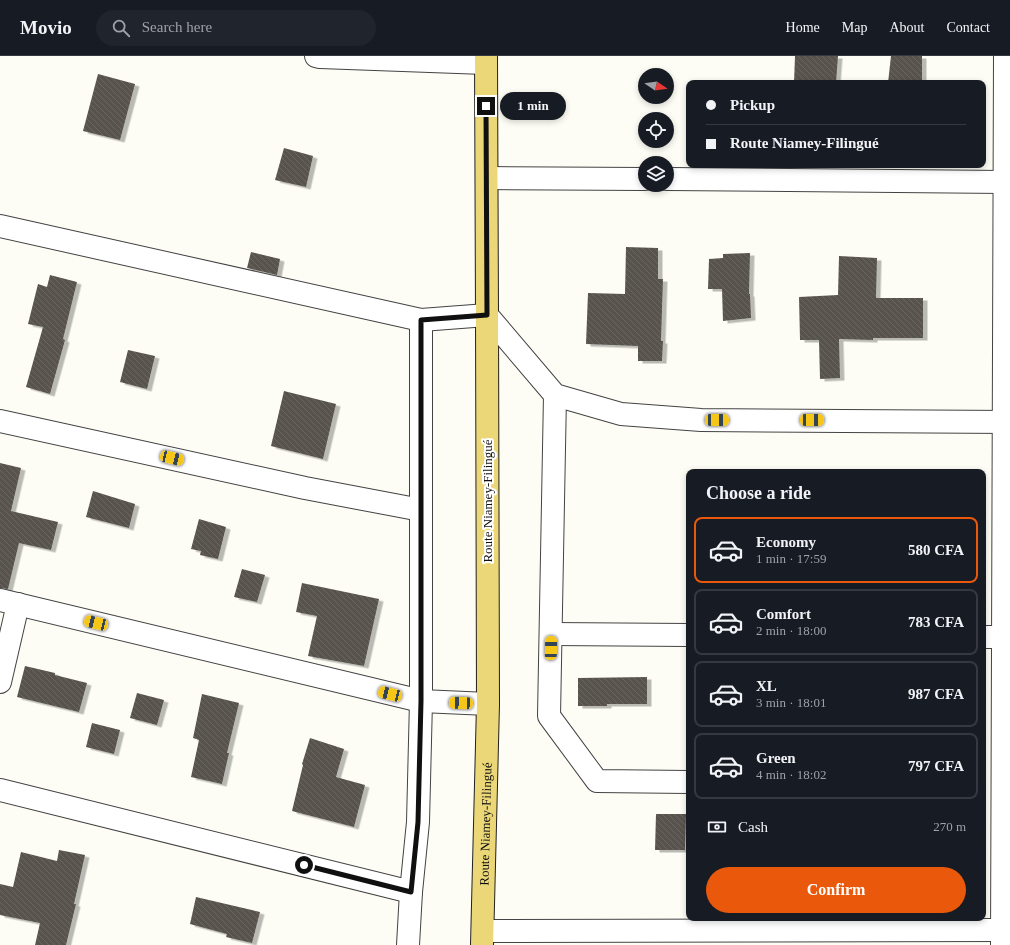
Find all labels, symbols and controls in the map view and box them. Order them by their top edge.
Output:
search box [96,10,376,46]
text: Movio [20,17,72,38]
icon: search [110,17,132,39]
text: Search here [142,19,212,35]
text: Home [786,20,820,35]
text: Map [842,20,867,35]
text: About [889,20,924,35]
text: Contact [946,20,990,35]
north arrow [638,68,674,104]
map controls [638,68,674,192]
callout: 1 min [500,92,566,120]
route end [477,97,495,115]
text: Pickup [730,97,775,113]
text: 1 min [517,98,549,113]
button: locate [638,112,674,148]
text: Route Niamey-Filingué [730,135,879,151]
button: layers [638,156,674,192]
car [705,414,729,426]
car [800,414,824,426]
street label: Route Niamey-Filingué [480,439,495,563]
car [159,449,185,467]
text: Choose a ride [706,483,811,503]
icon: car [708,532,744,568]
text: Economy [756,534,816,550]
text: 580 CFA [908,542,964,558]
text: 1 min · 17:59 [756,551,826,566]
icon: car [708,604,744,640]
text: Comfort [756,606,811,622]
car [83,614,109,632]
text: 783 CFA [908,614,964,630]
text: 2 min · 18:00 [756,623,826,638]
car [545,636,557,660]
icon: car [708,676,744,712]
text: XL [756,678,777,694]
car [377,685,403,703]
text: 987 CFA [908,686,964,702]
text: 3 min · 18:01 [756,695,826,710]
car [449,697,473,709]
icon: car [708,748,744,784]
text: Green [756,750,796,766]
text: 797 CFA [908,758,964,774]
street label: Route Niamey-Filingué [476,762,494,886]
text: 4 min · 18:02 [756,767,826,782]
icon: cash [706,816,728,838]
text: Cash [738,819,768,835]
text: 270 m [933,819,966,834]
route start [295,856,313,874]
button: Confirm [706,867,966,913]

